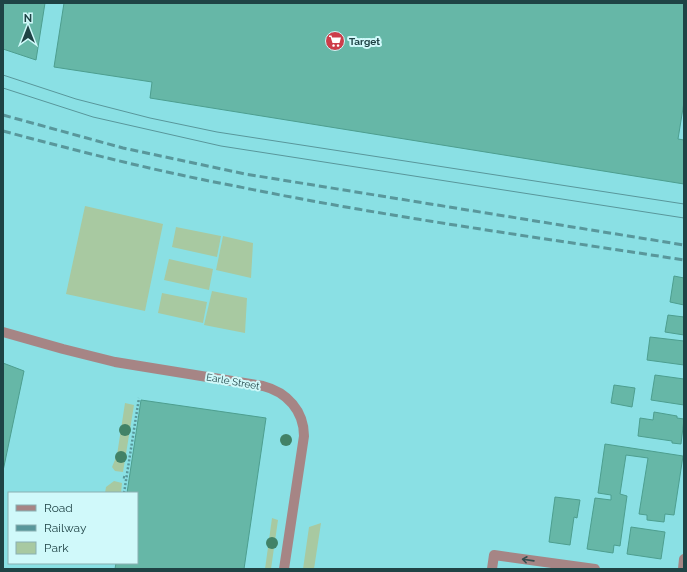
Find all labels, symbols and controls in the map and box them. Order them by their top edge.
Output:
north arrow [8,8,48,48]
text: N [24,12,32,25]
supermarket icon: Target [324,30,346,52]
place label: Target [349,36,380,47]
street label: Earle Street [205,371,261,392]
legend [8,492,138,564]
text: Road [44,501,73,515]
text: Railway [44,521,87,535]
text: Park [44,541,69,555]
one-way arrow [522,556,535,564]

